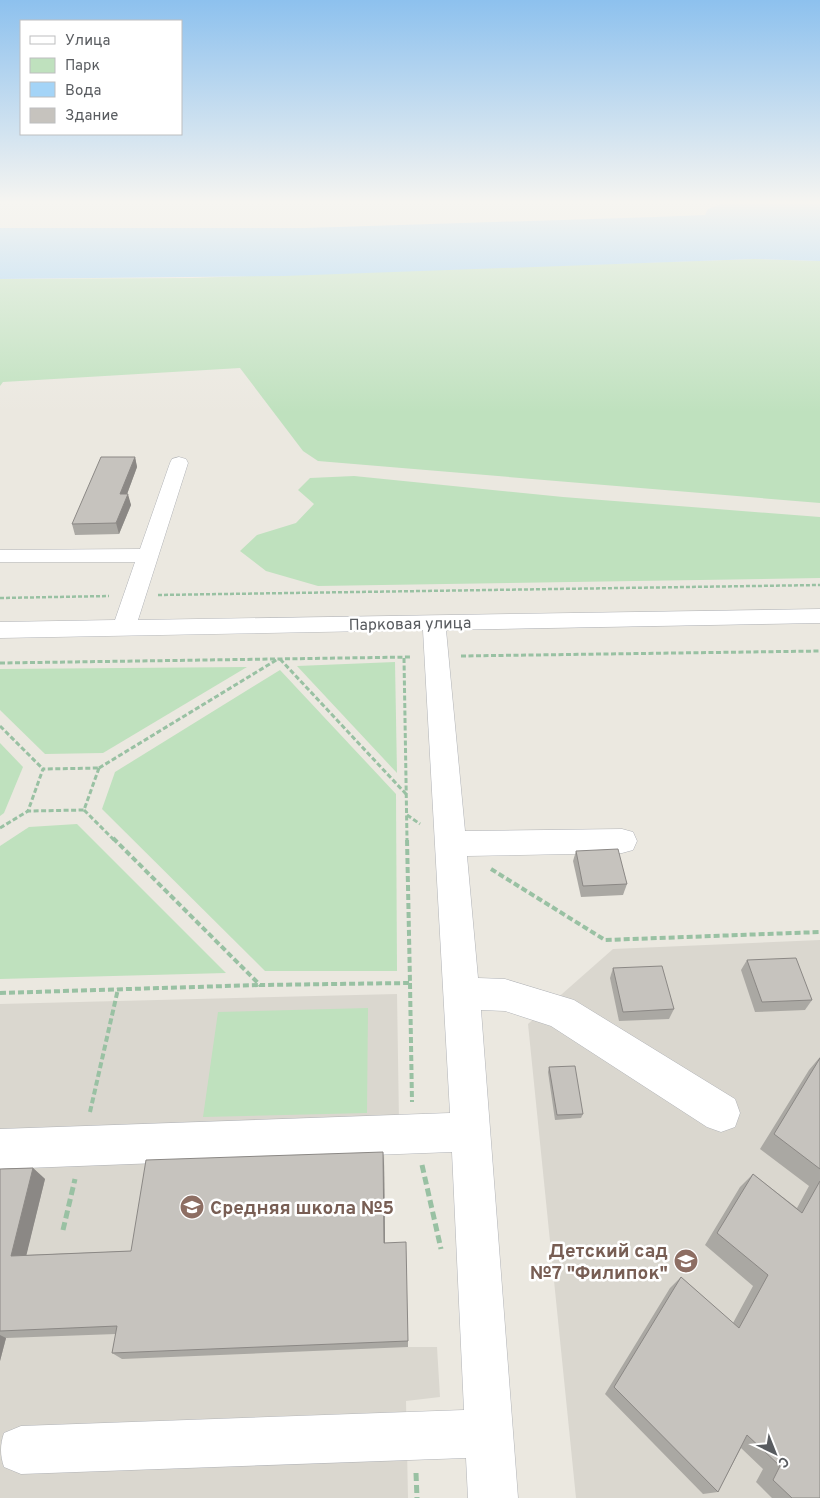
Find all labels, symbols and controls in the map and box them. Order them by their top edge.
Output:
legend [20,20,182,135]
text: Улица [65,32,110,51]
text: Парк [65,57,100,76]
text: Вода [65,82,101,101]
text: Здание [65,107,118,126]
street label: Парковая улица [349,614,471,636]
school or university icon: Средняя школа №5 [179,1194,205,1220]
place label: Средняя школа №5 [210,1197,394,1221]
place label: Детский сад №7 "Филипок" [530,1240,668,1286]
school or university icon: Детский сад №7 "Филипок" [673,1248,699,1274]
north arrow [750,1428,800,1478]
text: С [774,1452,792,1471]

